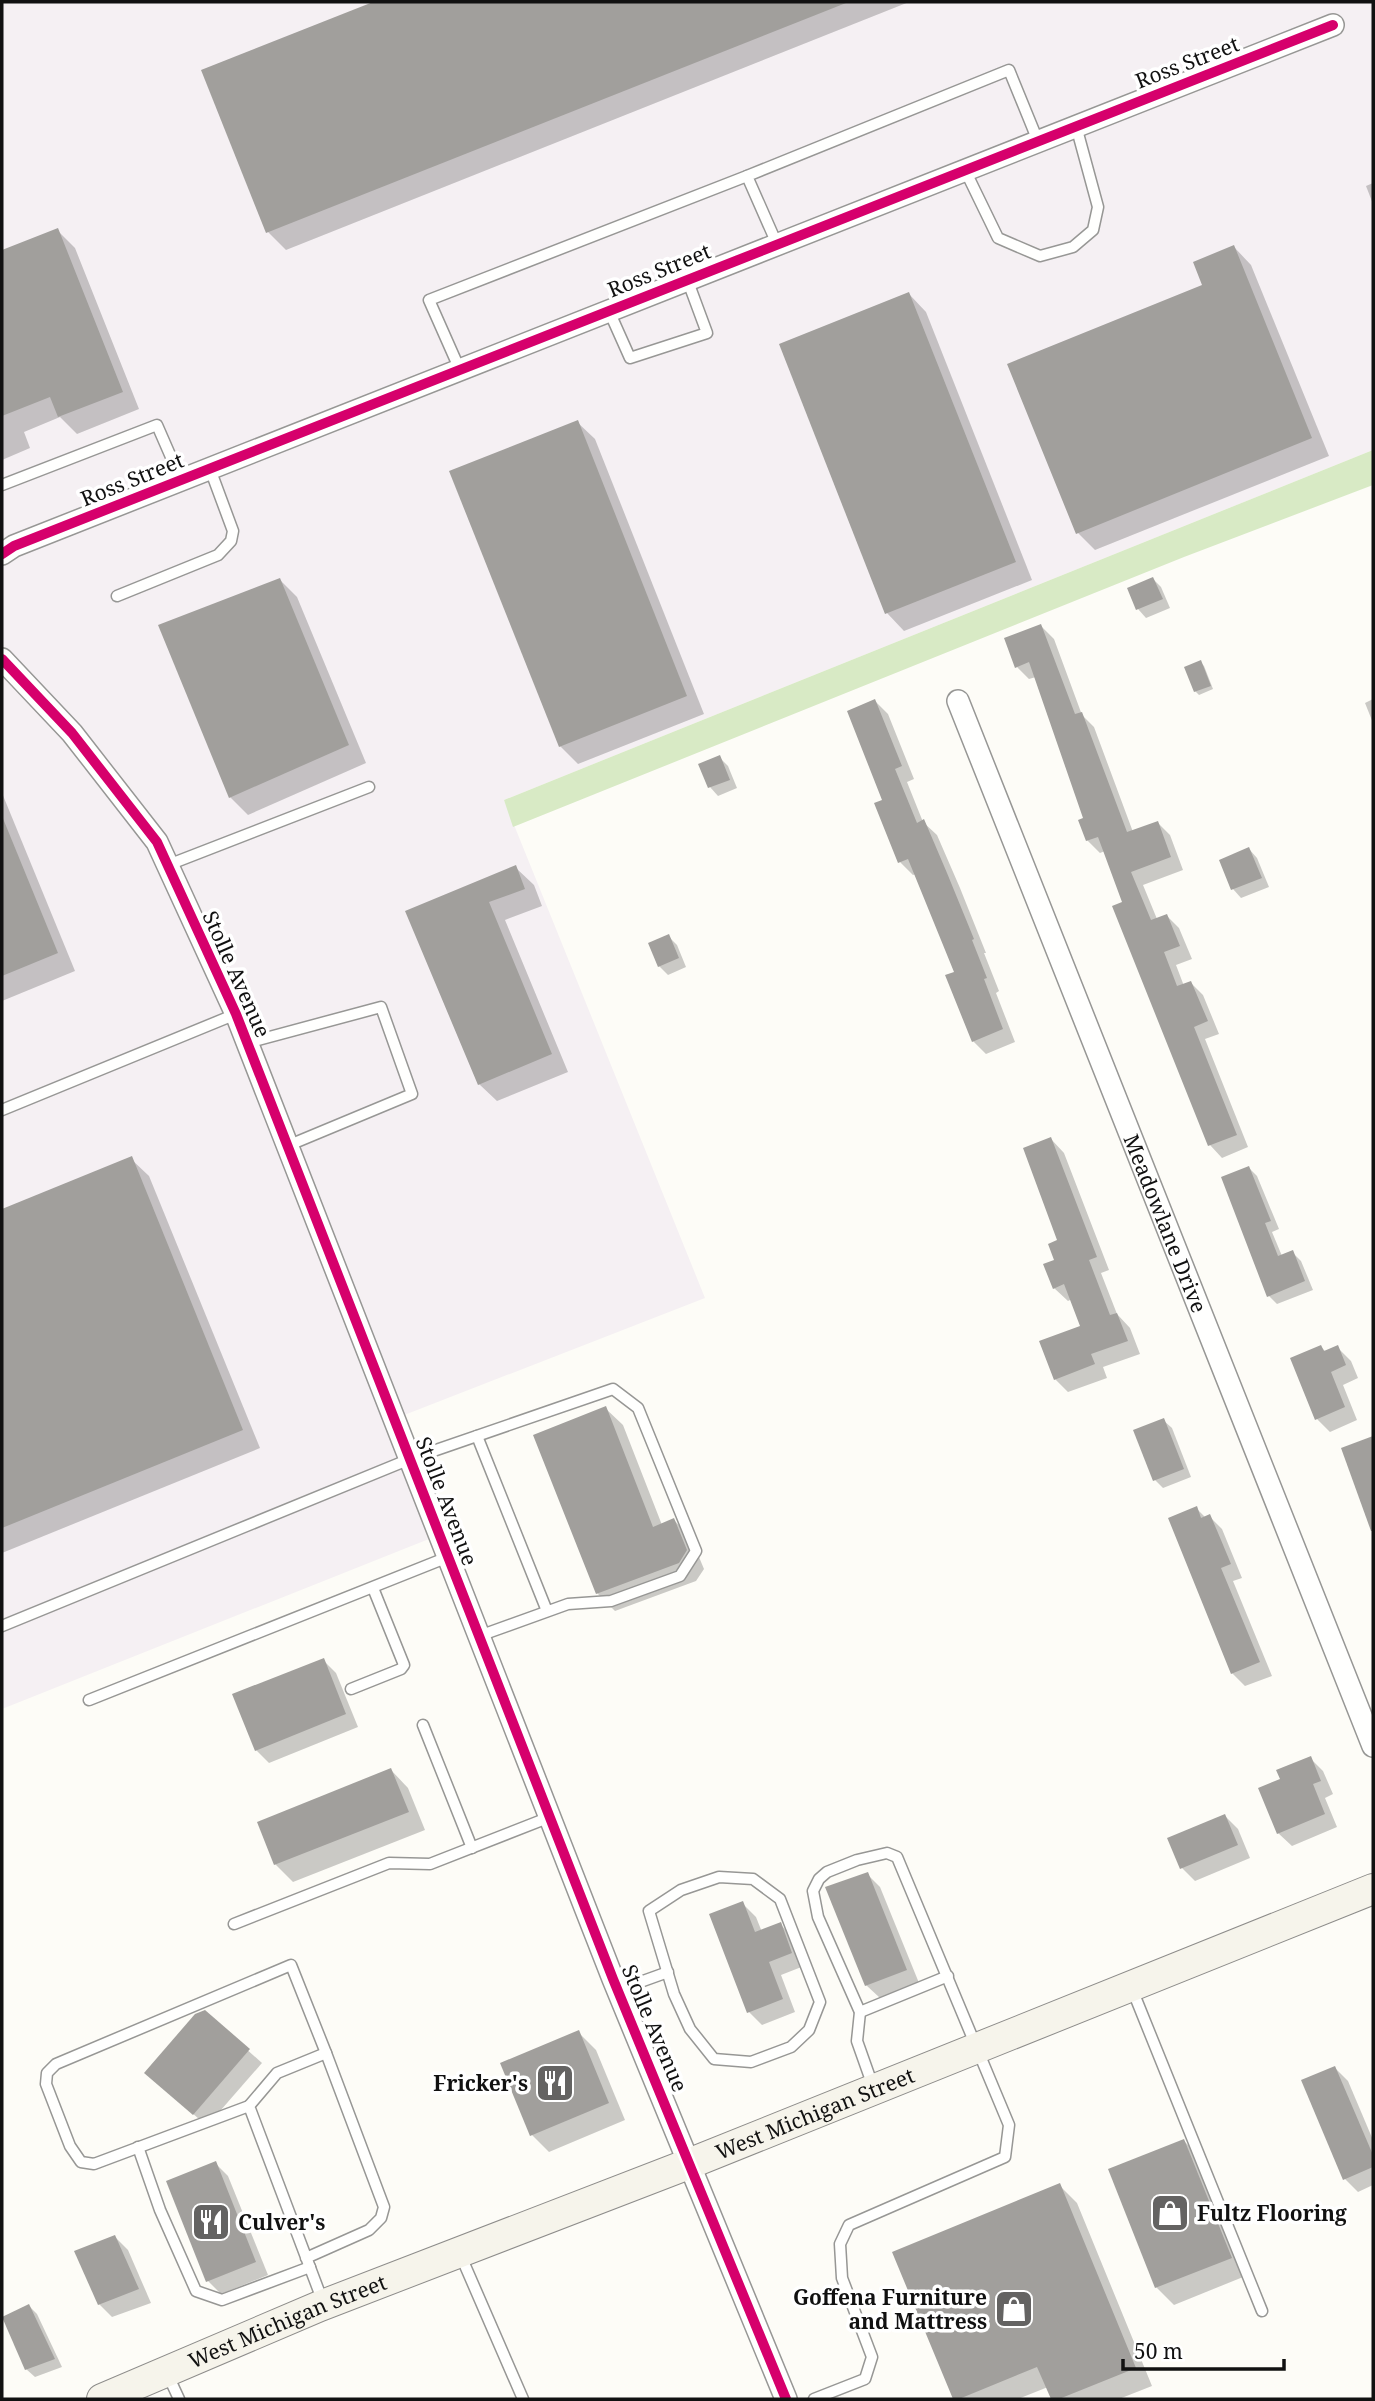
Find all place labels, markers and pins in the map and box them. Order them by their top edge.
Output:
restaurant icon: Fricker's [534,2062,576,2104]
place label: Fricker's [433,2069,528,2097]
shop icon: Fultz Flooring [1149,2192,1191,2234]
place label: Fultz Flooring [1197,2199,1347,2227]
restaurant icon: Culver's [190,2201,232,2243]
place label: Culver's [238,2208,325,2236]
place label: Goffena Furniture and Mattress [793,2283,987,2335]
shop icon: Goffena Furniture and Mattress [993,2288,1035,2330]

